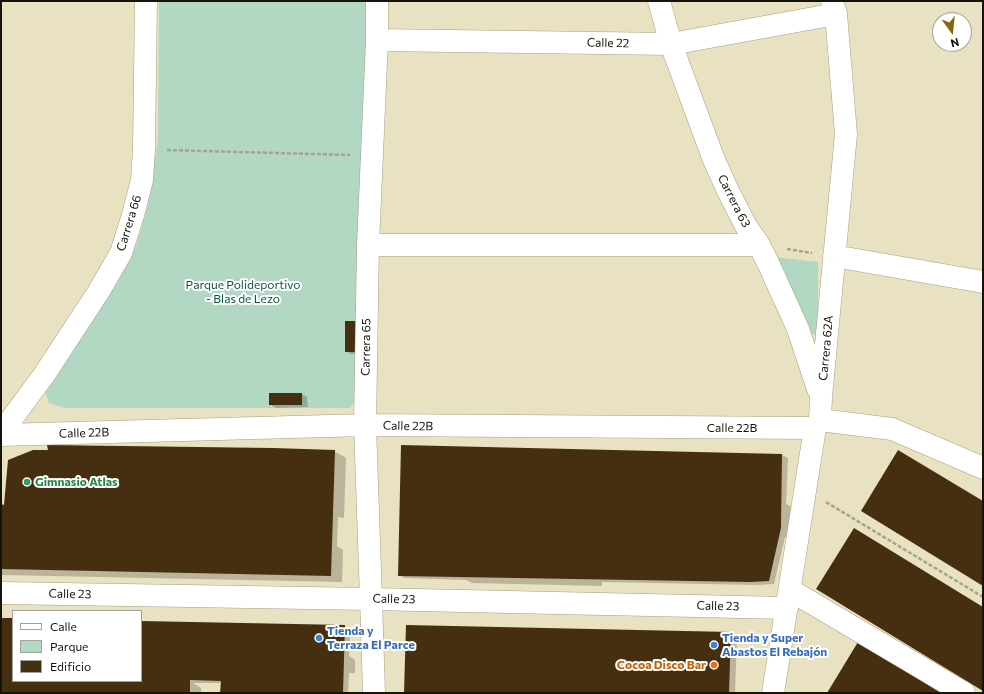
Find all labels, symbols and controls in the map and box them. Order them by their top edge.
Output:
north arrow [932,12,972,52]
street label: Calle 22 [587,35,629,51]
text: N [949,36,961,50]
street label: Carrera 63 [715,172,753,230]
street label: Carrera 66 [114,193,144,253]
park label: Parque Polideportivo - Blas de Lezo [186,278,300,306]
street label: Carrera 62A [816,315,836,381]
street label: Carrera 65 [358,318,374,376]
street label: Calle 22B [383,418,433,434]
street label: Calle 22B [707,421,757,435]
street label: Calle 22B [59,425,109,441]
place label: Gimnasio Atlas [35,475,118,489]
marker: Gimnasio Atlas [22,477,32,487]
street label: Calle 23 [49,586,91,602]
street label: Calle 23 [373,591,415,607]
street label: Calle 23 [697,598,739,614]
legend [12,610,142,682]
text: Calle [50,619,77,633]
place label: Tienda y Terraza El Parce [327,624,415,652]
place label: Tienda y Super Abastos El Rebajón [722,631,827,659]
marker: Tienda y Terraza El Parce [314,633,324,643]
text: Parque [50,639,88,653]
marker: Tienda y Super Abastos El Rebajón [709,640,719,650]
place label: Cocoa Disco Bar [617,658,706,672]
text: Edificio [50,659,91,673]
marker: Cocoa Disco Bar [709,660,719,670]

